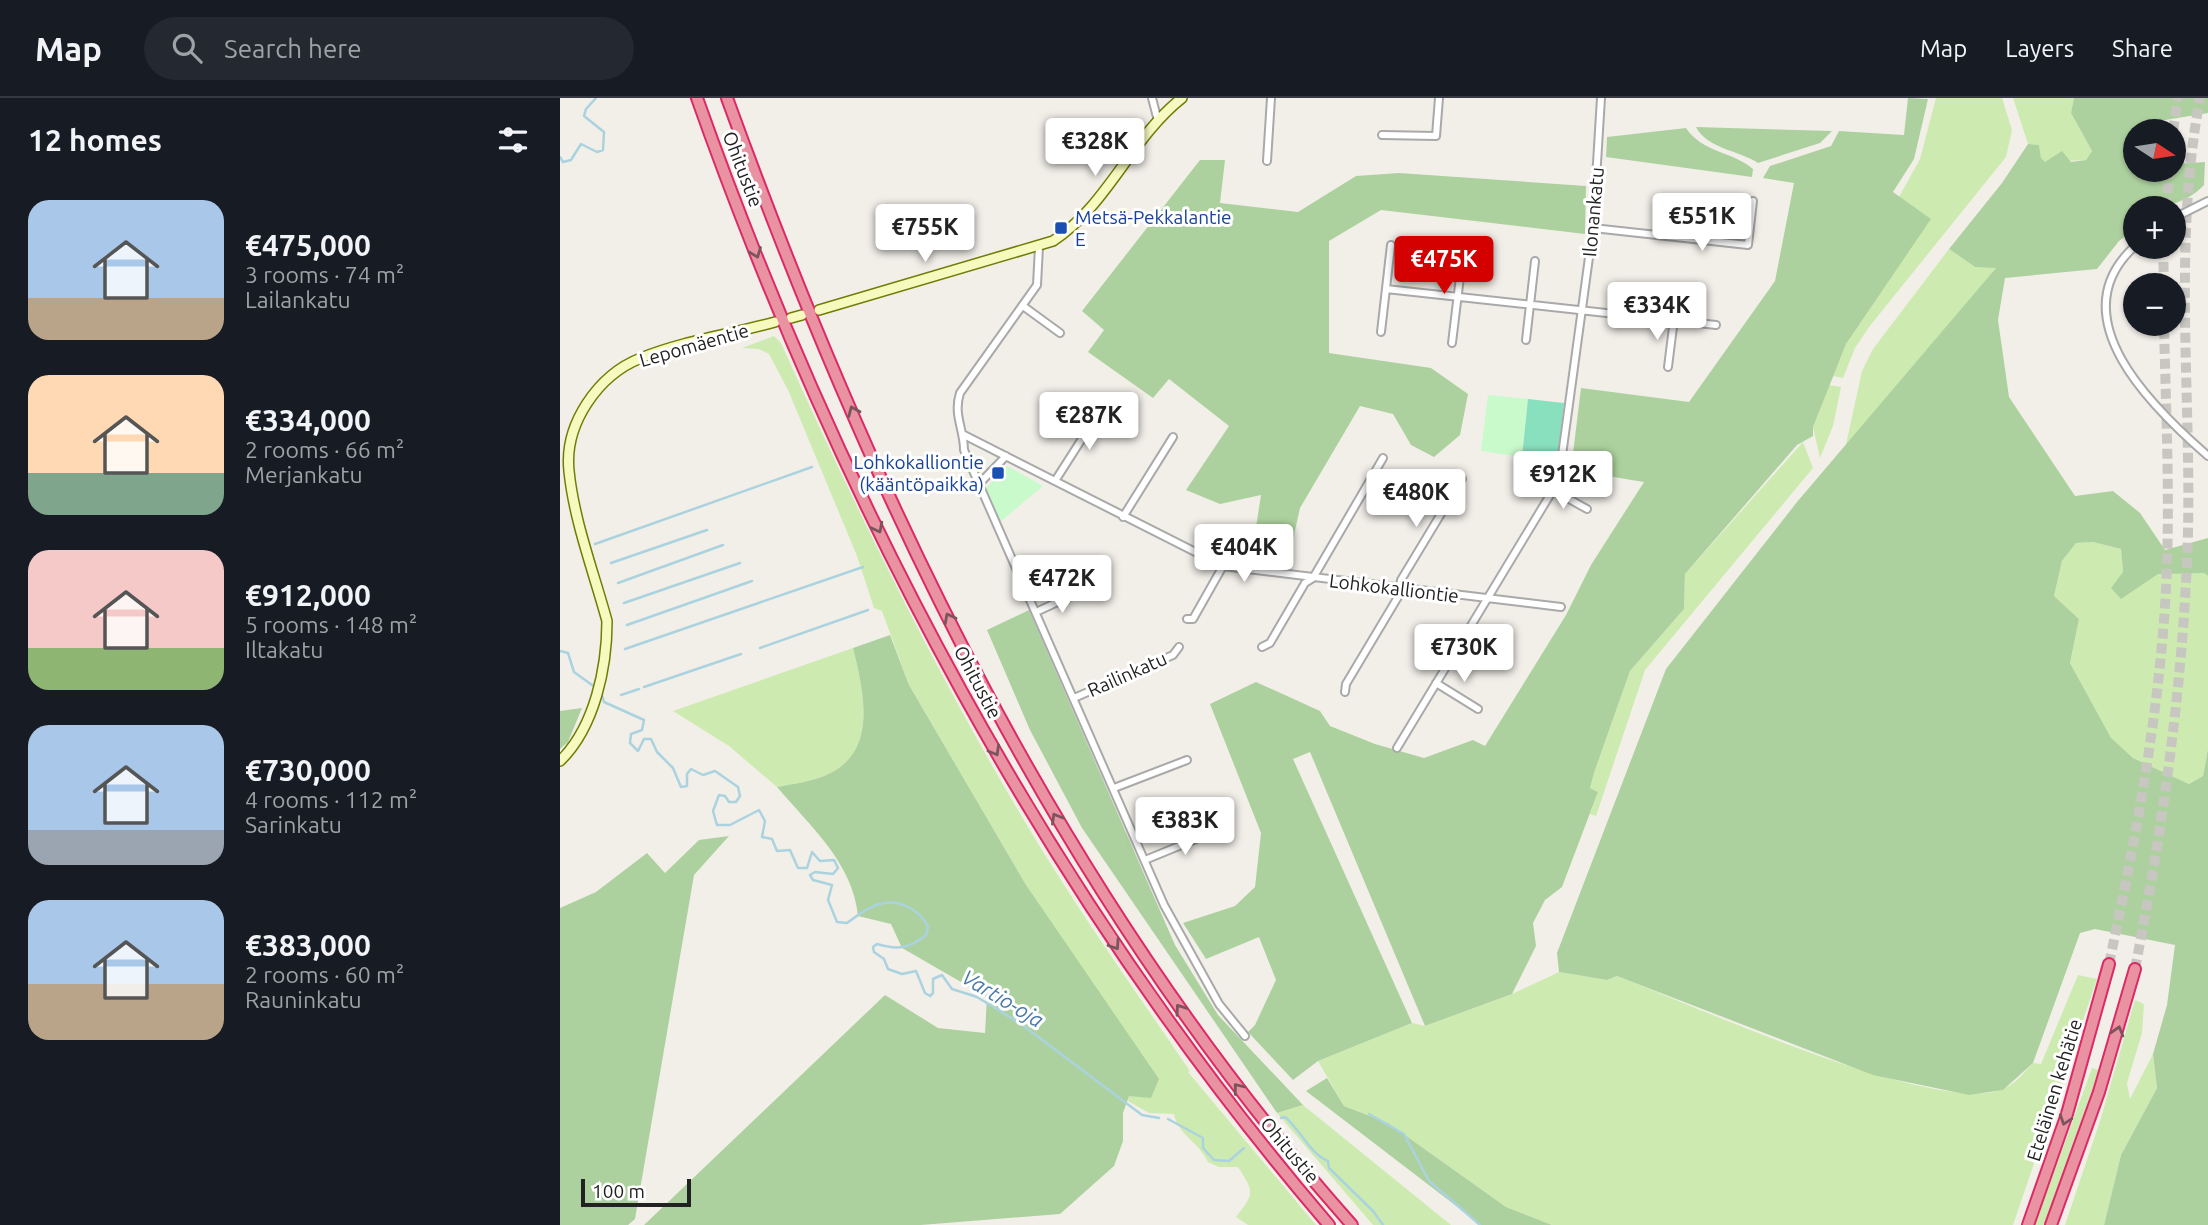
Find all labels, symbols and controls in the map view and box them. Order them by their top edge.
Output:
search box [144,17,634,80]
icon: search [168,29,206,67]
text: Map [35,30,102,67]
text: Search here [224,34,362,63]
text: Map [1920,35,1967,62]
text: Layers [2005,35,2074,62]
text: Share [2112,35,2173,62]
pin: €328K [1046,118,1144,178]
north arrow [2123,119,2186,182]
map controls [2123,119,2186,336]
icon: filters [494,121,532,159]
text: 12 homes [28,123,162,157]
street label: Ohitustie [719,128,767,210]
text: €328K [1061,128,1129,153]
street label: Ilonankatu [1578,166,1608,258]
pin: €551K [1653,194,1751,253]
button: + [2123,196,2186,259]
text: €551K [1668,203,1736,228]
pin: €755K [876,204,974,264]
place label: Metsä-Pekkalantie E [1075,206,1232,250]
text: €755K [891,214,959,239]
marker: Metsä-Pekkalantie E [1053,220,1069,236]
icon: home [84,228,168,312]
text: €475,000 [245,228,371,262]
pin: €475K [1395,236,1493,296]
text: €475K [1410,246,1478,271]
one-way arrow [748,247,762,259]
text: 3 rooms · 74 m² [245,262,404,287]
button: − [2123,273,2186,336]
pin: €334K [1608,282,1706,342]
text: Lailankatu [245,287,351,312]
text: €334K [1623,292,1691,317]
street label: Lepomäentie [637,319,751,371]
pin: €287K [1040,392,1138,452]
text: €287K [1055,402,1123,427]
icon: home [84,403,168,487]
text: €334,000 [245,403,371,437]
one-way arrow [847,406,861,419]
text: 2 rooms · 66 m² [245,437,404,462]
place label: Lohkokalliontie (kääntöpaikka) [854,451,984,495]
pin: €912K [1514,452,1612,511]
text: €912K [1529,461,1597,486]
text: Merjankatu [245,462,363,487]
marker: Lohkokalliontie (kääntöpaikka) [990,465,1006,481]
pin: €480K [1367,470,1465,529]
text: €480K [1382,479,1450,504]
one-way arrow [870,521,884,533]
pin: €404K [1195,524,1293,584]
text: €404K [1210,534,1278,559]
pin: €472K [1013,556,1111,615]
text: €472K [1028,565,1096,590]
street label: Lohkokalliontie [1328,569,1460,607]
icon: home [84,578,168,662]
text: €912,000 [245,578,371,612]
text: 5 rooms · 148 m² [245,612,417,637]
one-way arrow [944,613,958,625]
pin: €730K [1415,624,1513,684]
text: €730K [1430,634,1498,659]
text: Iltakatu [245,637,323,662]
street label: Ohitustie [950,642,1006,722]
street label: Railinkatu [1084,647,1170,701]
one-way arrow [987,744,1000,757]
icon: home [84,753,168,837]
text: €730,000 [245,753,371,787]
text: 4 rooms · 112 m² [245,787,417,812]
pin: €383K [1136,798,1234,857]
text: €383K [1151,807,1219,832]
text: Sarinkatu [245,812,342,837]
one-way arrow [1051,813,1064,826]
icon: home [84,928,168,1012]
text: €383,000 [245,928,371,962]
one-way arrow [1106,937,1119,950]
text: 2 rooms · 60 m² [245,962,404,987]
water label: Vartio-oja [958,964,1048,1032]
text: Rauninkatu [245,987,362,1012]
one-way arrow [1176,1004,1188,1017]
street label: Eteläinen kehätie [2022,1016,2086,1164]
one-way arrow [2109,1025,2124,1037]
one-way arrow [1234,1083,1246,1096]
street label: Ohitustie [1256,1113,1324,1187]
one-way arrow [2059,1114,2073,1126]
scale bar [581,1176,691,1208]
text: 100 m [592,1180,645,1202]

